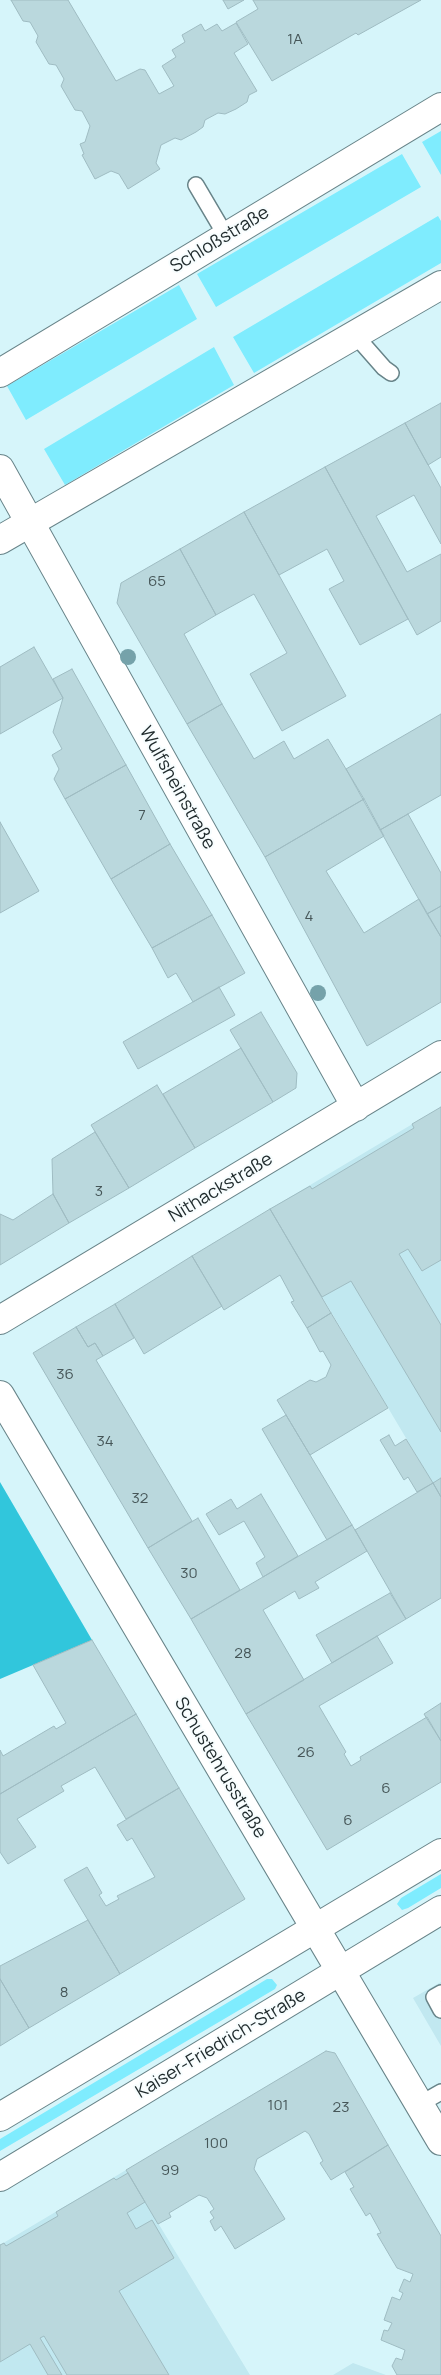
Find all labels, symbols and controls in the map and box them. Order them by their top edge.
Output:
house number: 1A [287,31,303,49]
street label: Schloßstraße [167,202,273,278]
house number: 65 [148,573,166,591]
street label: Wulfsheinstraße [134,723,220,853]
house number: 7 [138,807,146,825]
house number: 4 [305,908,313,926]
street label: Nithackstraße [165,1149,277,1227]
house number: 3 [95,1183,103,1201]
house number: 36 [56,1366,74,1384]
house number: 34 [96,1433,114,1451]
house number: 32 [132,1490,148,1508]
house number: 30 [180,1565,198,1583]
house number: 28 [234,1645,252,1663]
street label: Schustehrusstraße [169,1694,271,1842]
house number: 26 [297,1744,315,1762]
house number: 6 [381,1780,391,1798]
house number: 6 [343,1812,353,1830]
house number: 8 [60,1984,68,2002]
street label: Kaiser-Friedrich-Straße [132,1985,310,2103]
house number: 101 [268,2097,288,2115]
house number: 23 [333,2099,349,2117]
house number: 100 [204,2135,228,2153]
house number: 99 [161,2162,179,2180]

